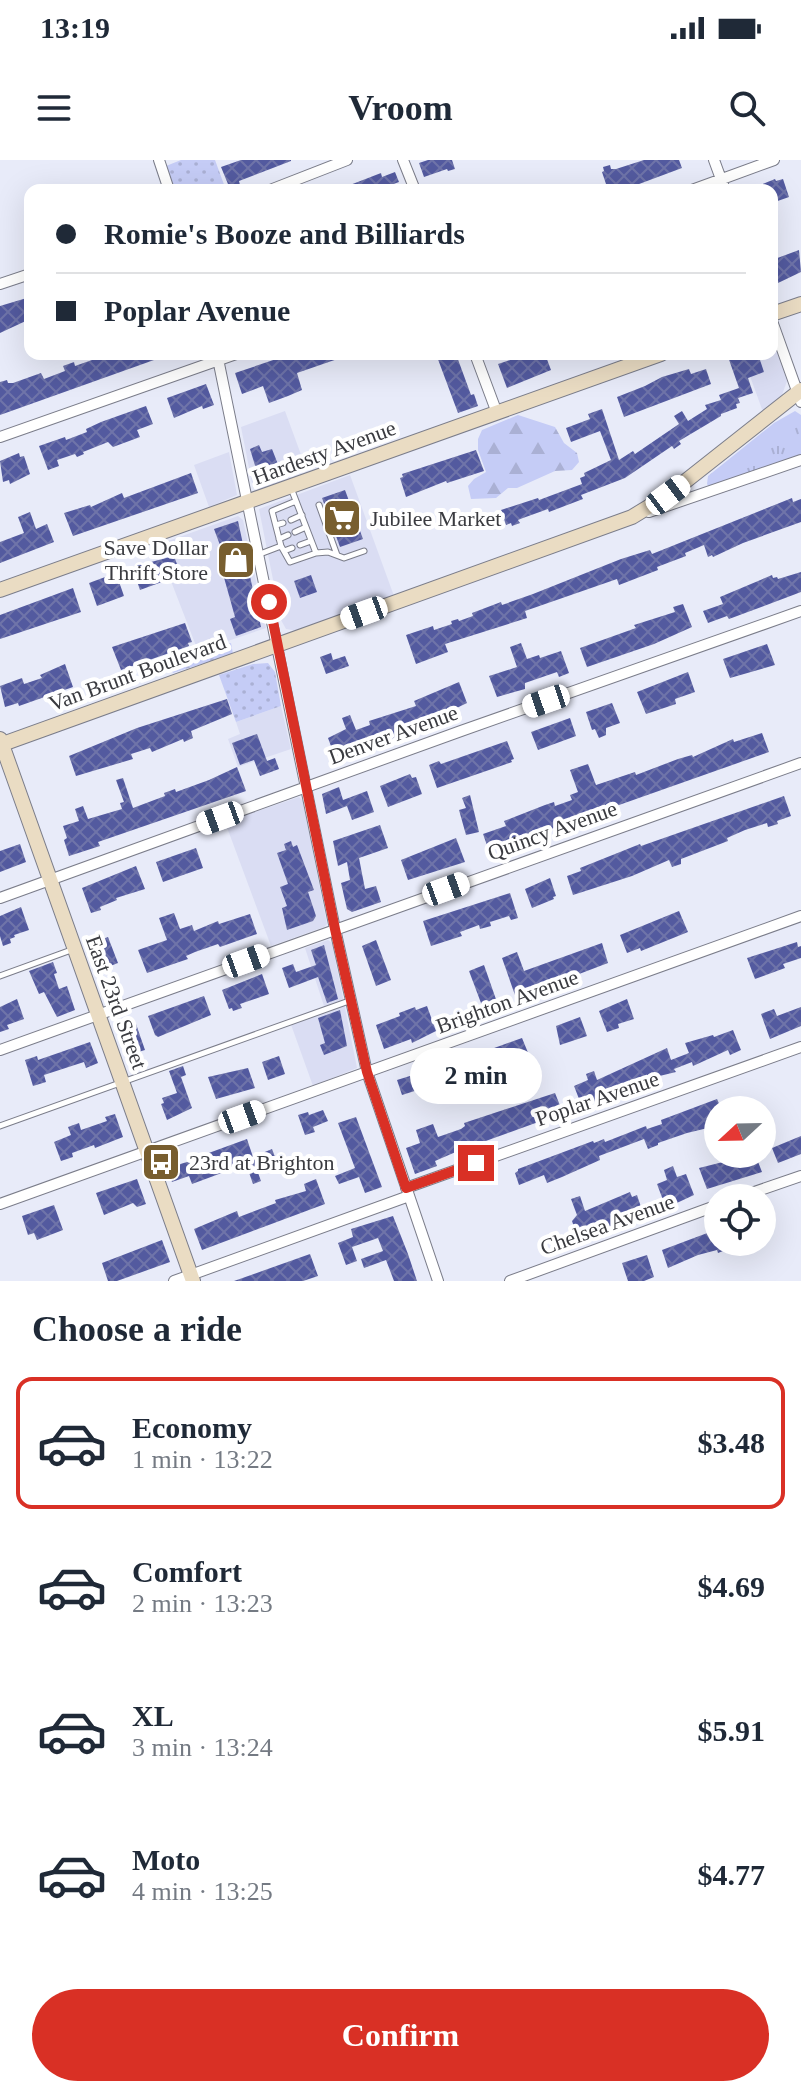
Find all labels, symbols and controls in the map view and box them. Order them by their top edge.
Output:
text: 13:19 [40,11,110,44]
icon: menu [32,86,76,130]
icon: search [725,86,769,130]
text: Vroom [348,88,453,128]
text: Romie's Booze and Billiards [104,217,465,250]
text: Poplar Avenue [104,294,290,327]
street label: Hardesty Avenue [249,415,399,490]
car [642,471,694,519]
supermarket icon: Jubilee Market [321,497,363,539]
place label: Jubilee Market [370,506,501,531]
place label: Save Dollar Thrift Store [104,535,209,585]
shop icon: Save Dollar Thrift Store [215,539,257,581]
route start [251,584,287,620]
car [337,594,391,632]
street label: Van Brunt Boulevard [45,629,229,716]
car [519,682,573,720]
street label: Denver Avenue [325,699,461,769]
street label: Quincy Avenue [484,795,620,865]
car [193,799,247,837]
car [419,870,473,908]
street label: East 23rd Street [81,932,152,1072]
car [219,942,273,980]
street label: Brighton Avenue [433,964,582,1039]
callout: 2 min [410,1047,542,1103]
text: 2 min [445,1061,507,1090]
street label: Poplar Avenue [532,1066,662,1131]
north arrow [704,1096,776,1168]
map controls [704,1096,776,1256]
car [215,1098,269,1136]
bus stop icon: 23rd at Brighton [140,1141,182,1183]
route end [458,1145,494,1181]
place label: 23rd at Brighton [189,1150,334,1175]
button: locate [704,1184,776,1256]
street label: Chelsea Avenue [537,1189,678,1260]
text: Choose a ride [32,1309,242,1349]
icon: car [36,1407,108,1479]
text: Economy [132,1411,252,1444]
text: $3.48 [698,1426,765,1459]
text: 1 min · 13:22 [132,1445,273,1474]
icon: car [36,1551,108,1623]
text: Comfort [132,1555,242,1588]
text: $4.69 [698,1570,765,1603]
text: 2 min · 13:23 [132,1589,273,1618]
icon: car [36,1695,108,1767]
text: XL [132,1699,174,1732]
text: $5.91 [698,1714,765,1747]
text: 3 min · 13:24 [132,1733,273,1762]
icon: car [36,1839,108,1911]
text: Moto [132,1843,200,1876]
text: $4.77 [698,1858,765,1891]
text: 4 min · 13:25 [132,1877,273,1906]
button: Confirm [32,1989,769,2081]

